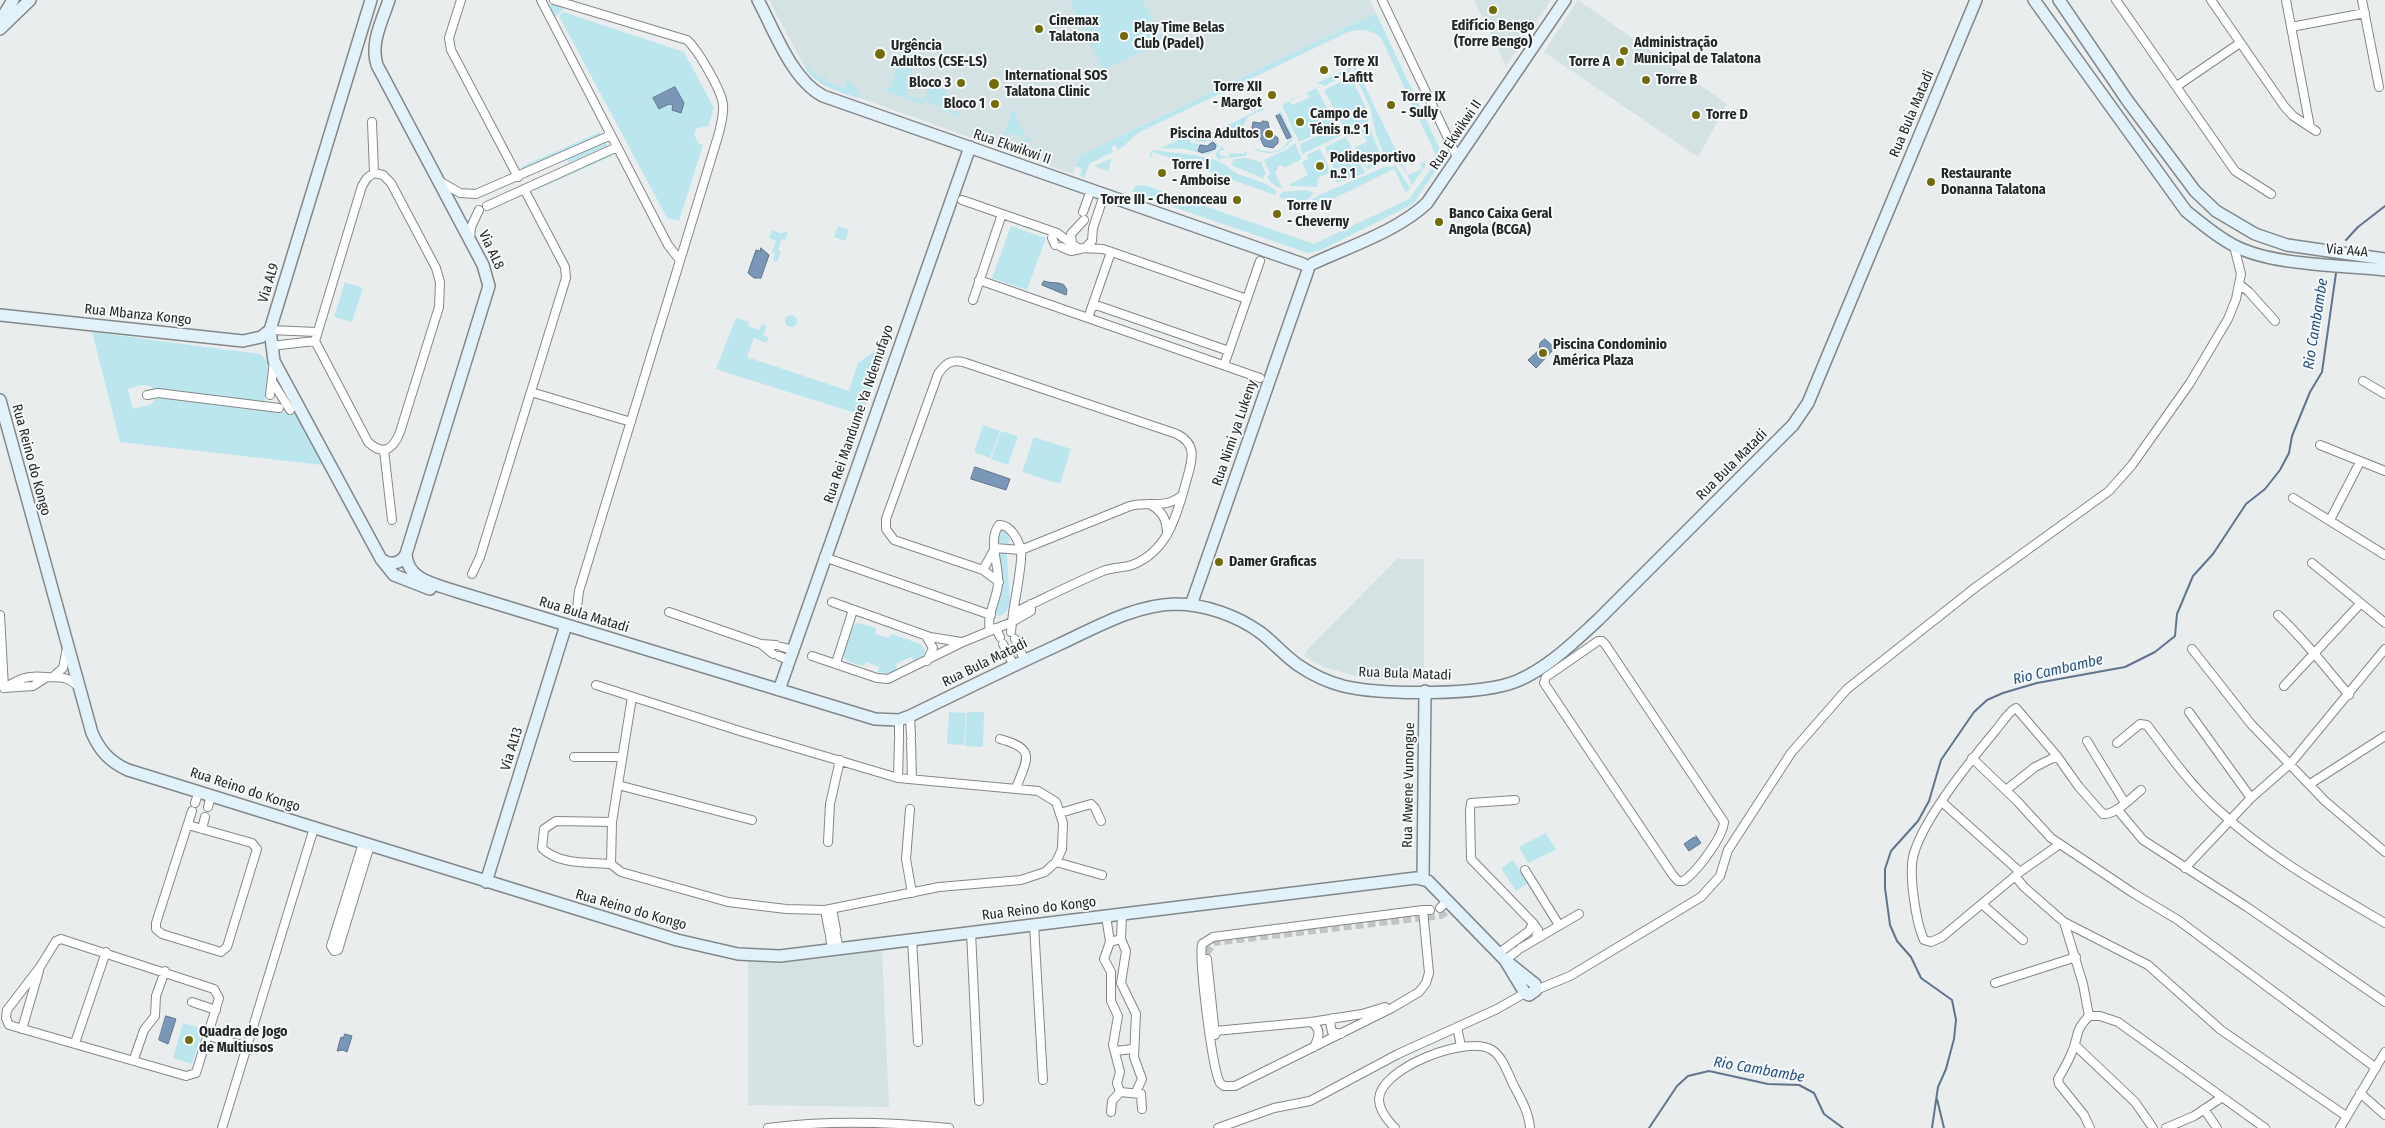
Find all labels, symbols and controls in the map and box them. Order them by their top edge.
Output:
marker: Edifício Bengo (Torre Bengo) [1487,4,1499,16]
place label: Cinemax Talatona [1049,13,1099,46]
place label: Edifício Bengo (Torre Bengo) [1451,18,1535,50]
place label: Play Time Belas Club (Padel) [1134,20,1224,52]
marker: Cinemax Talatona [1033,23,1045,35]
marker: Play Time Belas Club (Padel) [1118,30,1130,42]
place label: Administração Municipal de Talatona [1634,35,1761,68]
place label: Urgência Adultos (CSE-LS) [891,38,987,70]
marker: Administração Municipal de Talatona [1618,45,1630,57]
marker: Urgência Adultos (CSE-LS) [873,47,887,61]
place label: Torre XI - Lafitt [1334,54,1379,86]
place label: Torre A [1569,54,1610,70]
marker: Torre A [1614,56,1626,68]
marker: Torre XI - Lafitt [1318,64,1330,76]
place label: International SOS Talatona Clinic [1005,68,1108,100]
street label: Rua Bula Matadi [1886,68,1938,160]
place label: Torre B [1656,72,1697,88]
marker: Torre B [1640,74,1652,86]
place label: Bloco 3 [909,75,951,91]
marker: Bloco 3 [955,77,967,89]
marker: International SOS Talatona Clinic [987,77,1001,91]
place label: Torre XII - Margot [1213,79,1262,111]
marker: Torre XII - Margot [1266,89,1278,101]
place label: Torre IX - Sully [1401,89,1446,121]
place label: Bloco 1 [944,96,985,112]
street label: Rua Ekwikwi II [1426,97,1486,173]
marker: Bloco 1 [989,98,1001,110]
marker: Torre IX - Sully [1385,99,1397,111]
place label: Campo de Ténis n.º 1 [1310,106,1369,138]
place label: Torre D [1706,107,1748,123]
marker: Torre D [1690,109,1702,121]
marker: Campo de Ténis n.º 1 [1294,116,1306,128]
street label: Rua Ekwikwi II [971,126,1053,168]
place label: Piscina Adultos [1170,126,1259,142]
marker: Piscina Adultos [1263,128,1275,140]
place label: Polidesportivo n.º 1 [1330,150,1416,182]
place label: Torre I - Amboise [1172,157,1230,190]
marker: Polidesportivo n.º 1 [1314,160,1326,172]
place label: Restaurante Donanna Talatona [1941,166,2046,198]
marker: Torre I - Amboise [1156,167,1168,179]
marker: Restaurante Donanna Talatona [1925,176,1937,188]
place label: Torre III - Chenonceau [1100,192,1227,208]
marker: Torre III - Chenonceau [1231,194,1243,206]
place label: Torre IV - Cheverny [1287,198,1349,230]
place label: Banco Caixa Geral Angola (BCGA) [1449,206,1552,238]
marker: Torre IV - Cheverny [1271,208,1283,220]
marker: Banco Caixa Geral Angola (BCGA) [1433,216,1445,228]
street label: Via AL8 [475,228,507,272]
street label: Via A4A [2325,241,2369,261]
street label: Via AL9 [255,261,283,305]
water label: Rio Cambambe [2300,277,2332,371]
street label: Rua Mbanza Kongo [84,301,192,329]
street label: Rua Rei Mandume Ya Ndemufayo [821,323,897,505]
place label: Piscina Condominio América Plaza [1553,337,1667,370]
marker: Piscina Condominio América Plaza [1537,347,1549,359]
street label: Rua Nimi ya Lukeny [1209,378,1261,488]
street label: Rua Reino do Kongo [8,402,54,518]
street label: Rua Bula Matadi [1693,426,1771,504]
place label: Damer Graficas [1229,554,1317,570]
marker: Damer Graficas [1213,556,1225,568]
street label: Rua Bula Matadi [537,593,631,637]
street label: Rua Bula Matadi [940,635,1030,691]
water label: Rio Cambambe [2011,651,2105,689]
street label: Rua Bula Matadi [1358,664,1452,684]
street label: Rua Mwene Vunongue [1400,722,1418,848]
street label: Via AL13 [497,725,527,773]
street label: Rua Reino do Kongo [188,764,302,816]
street label: Rua Reino do Kongo [573,886,689,934]
street label: Rua Reino do Kongo [981,894,1097,924]
place label: Quadra de Jogo de Multiusos [199,1024,288,1056]
marker: Quadra de Jogo de Multiusos [183,1034,195,1046]
water label: Rio Cambambe [1712,1053,1806,1087]

